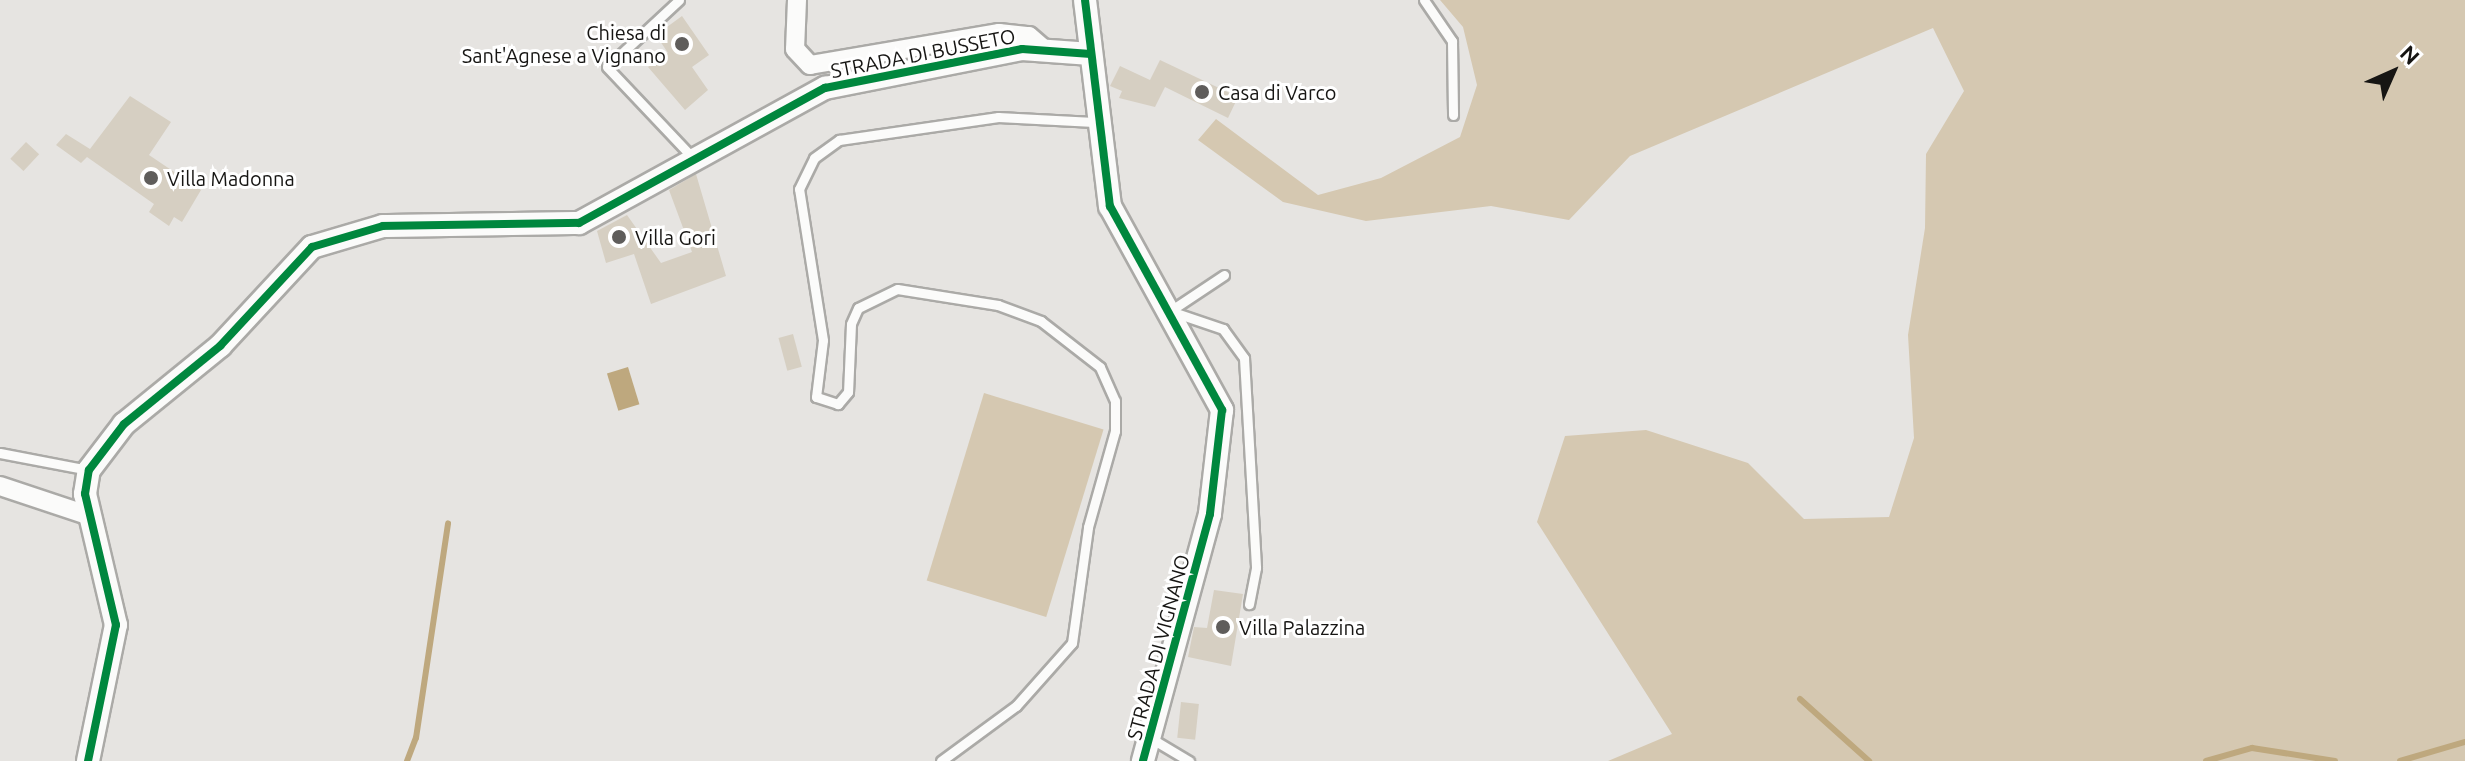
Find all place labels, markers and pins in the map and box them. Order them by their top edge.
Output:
place label: Chiesa di Sant'Agnese a Vignano [462,20,666,67]
marker: Chiesa di Sant'Agnese a Vignano [673,35,691,53]
place label: Casa di Varco [1218,80,1336,104]
marker: Casa di Varco [1193,83,1211,101]
place label: Villa Madonna [167,166,295,190]
marker: Villa Madonna [142,169,160,187]
place label: Villa Gori [635,225,716,249]
marker: Villa Gori [610,228,628,246]
place label: Villa Palazzina [1239,615,1365,639]
marker: Villa Palazzina [1214,618,1232,636]

